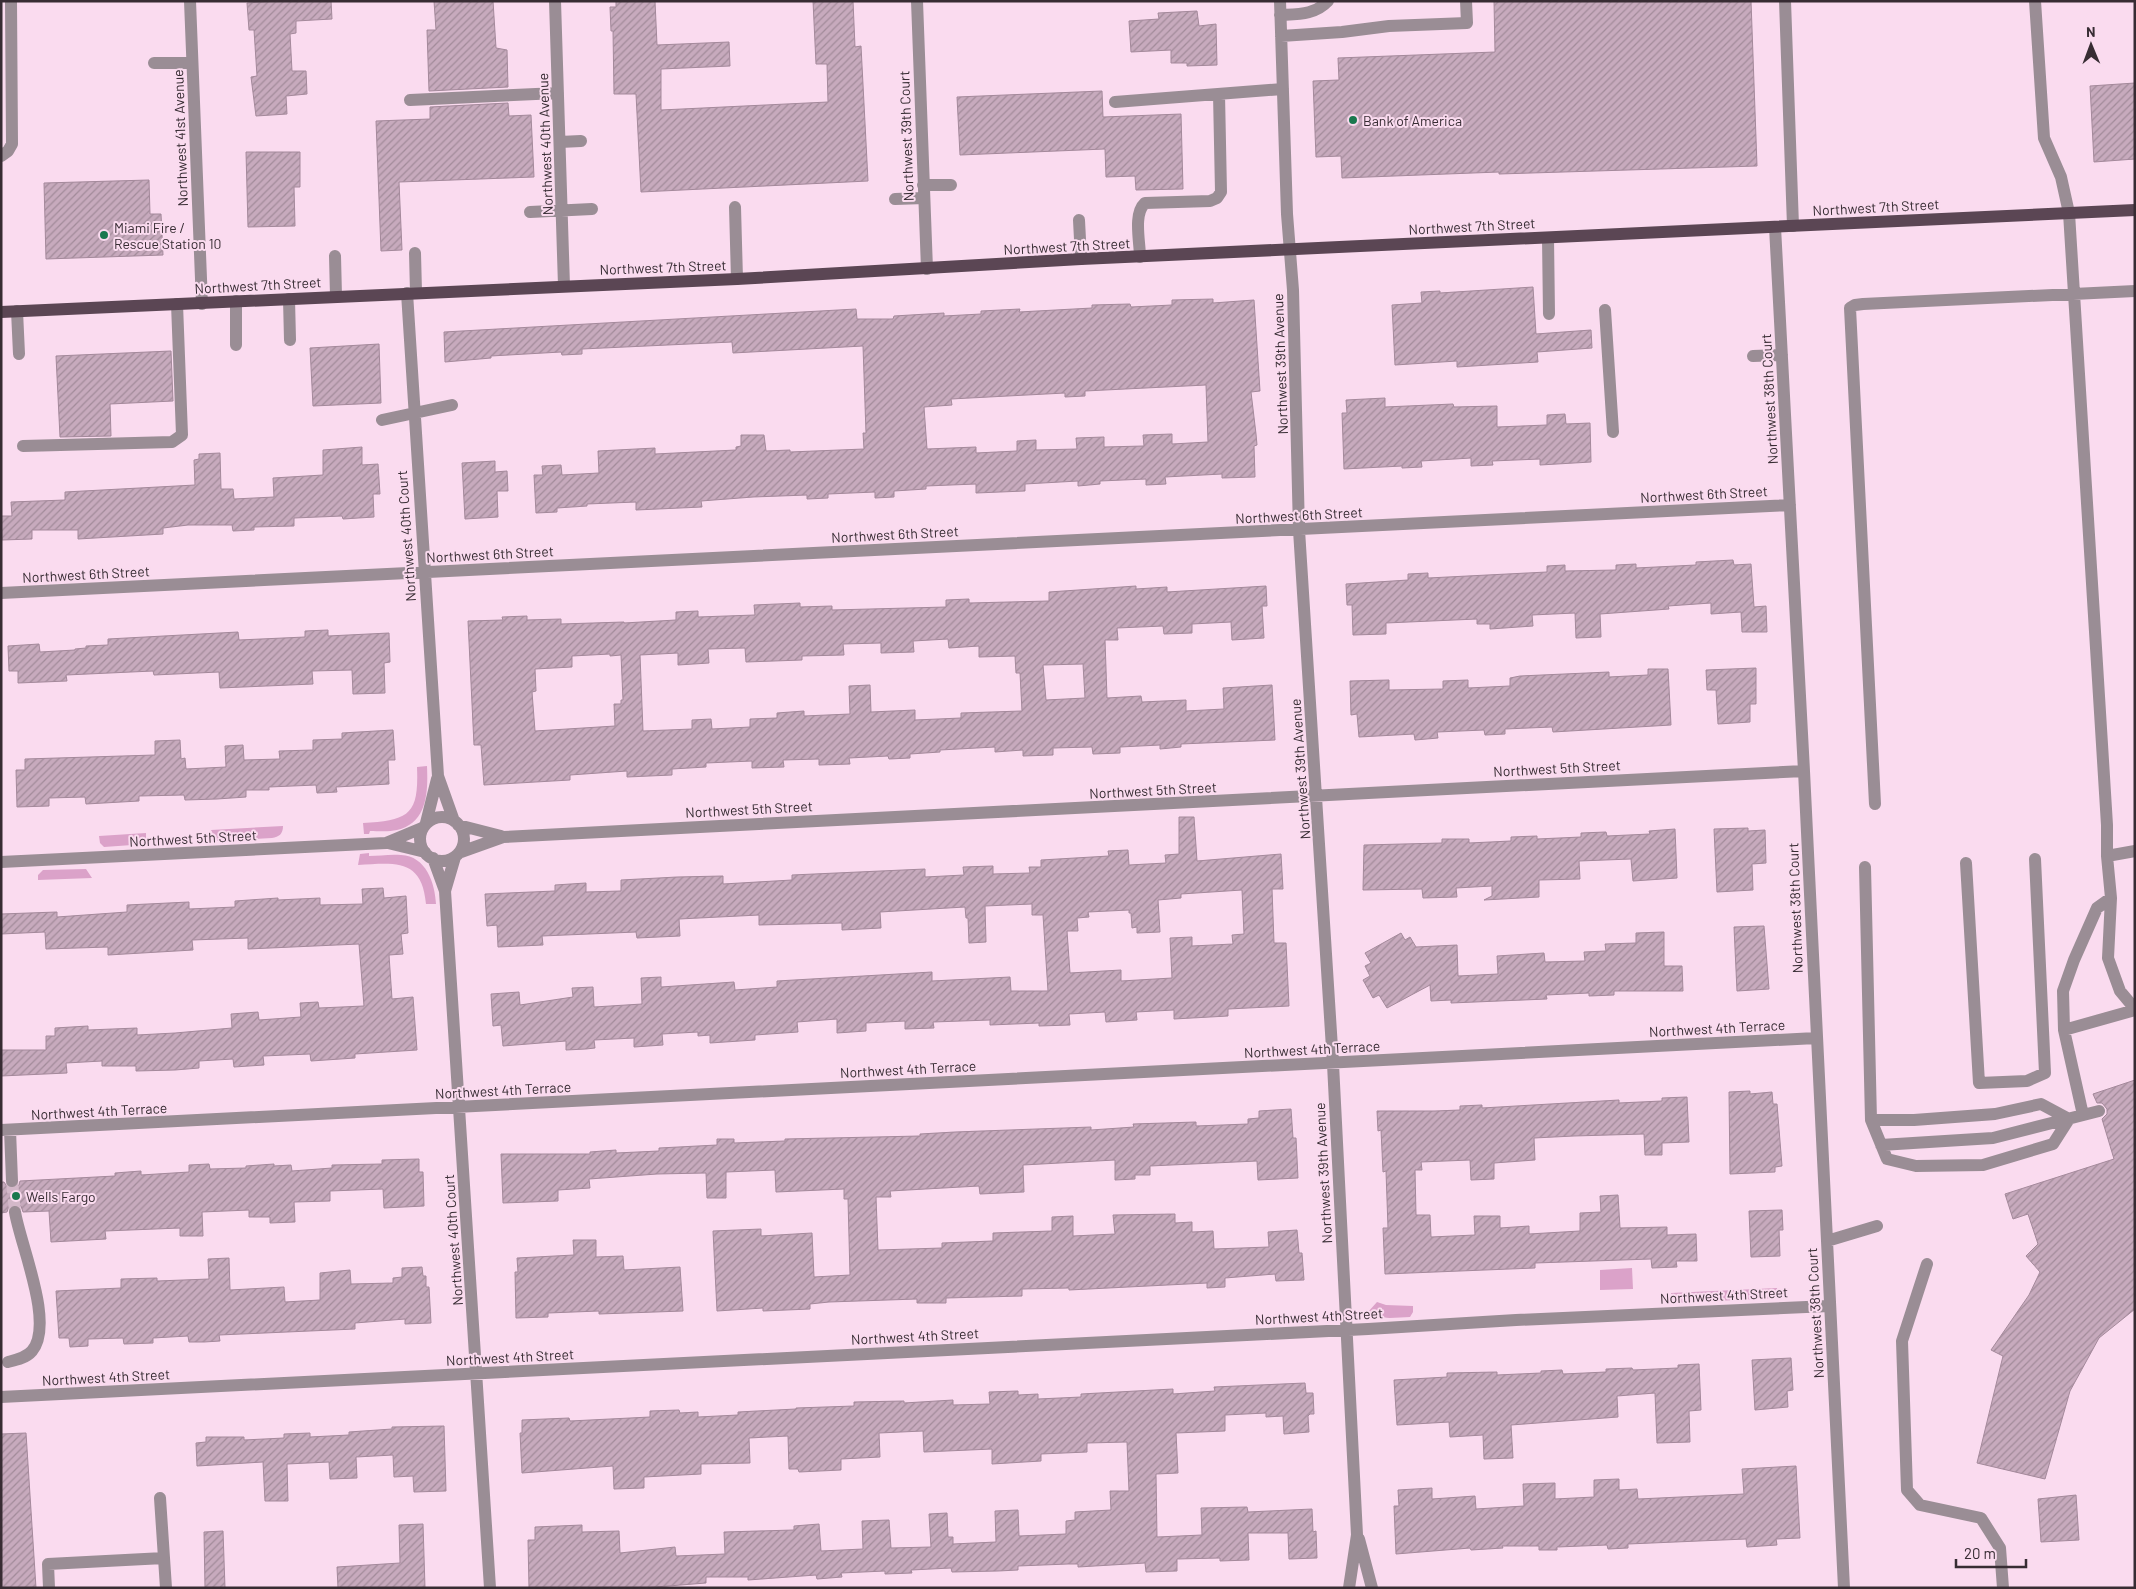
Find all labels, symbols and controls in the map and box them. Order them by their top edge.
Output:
north arrow [2066,20,2116,70]
text: N [2086,23,2096,40]
street label: Northwest 41st Avenue [169,69,191,207]
street label: Northwest 39th Court [895,70,917,202]
street label: Northwest 40th Avenue [534,73,556,215]
place label: Bank of America [1363,112,1462,129]
marker: Bank of America [1347,114,1359,126]
street label: Northwest 7th Street [1812,195,1940,219]
street label: Northwest 7th Street [1408,214,1536,238]
place label: Miami Fire / Rescue Station 10 [114,219,221,252]
marker: Miami Fire / Rescue Station 10 [98,229,110,241]
street label: Northwest 7th Street [1003,234,1131,258]
street label: Northwest 7th Street [599,256,727,278]
street label: Northwest 7th Street [194,273,322,297]
street label: Northwest 39th Avenue [1269,293,1291,435]
street label: Northwest 38th Court [1757,333,1781,465]
street label: Northwest 40th Court [393,470,419,602]
street label: Northwest 6th Street [1640,482,1768,506]
street label: Northwest 6th Street [1235,503,1363,527]
street label: Northwest 6th Street [831,522,959,546]
street label: Northwest 6th Street [426,542,554,566]
street label: Northwest 6th Street [22,562,150,586]
street label: Northwest 39th Avenue [1287,698,1313,840]
street label: Northwest 5th Street [1493,756,1621,780]
street label: Northwest 5th Street [1089,778,1217,802]
street label: Northwest 5th Street [685,797,813,821]
street label: Northwest 5th Street [129,826,257,850]
street label: Northwest 38th Court [1784,842,1806,974]
street label: Northwest 4th Terrace [1648,1016,1786,1040]
street label: Northwest 4th Terrace [1243,1037,1381,1061]
street label: Northwest 4th Terrace [839,1057,977,1081]
street label: Northwest 4th Terrace [434,1078,572,1102]
street label: Northwest 4th Terrace [30,1099,168,1123]
street label: Northwest 39th Avenue [1311,1102,1335,1244]
street label: Northwest 40th Court [440,1174,466,1306]
place label: Wells Fargo [26,1188,96,1205]
marker: Wells Fargo [10,1190,22,1202]
street label: Northwest 38th Court [1803,1247,1827,1379]
street label: Northwest 4th Street [1660,1283,1788,1307]
street label: Northwest 4th Street [1255,1304,1383,1328]
street label: Northwest 4th Street [851,1324,979,1348]
street label: Northwest 4th Street [446,1345,574,1369]
street label: Northwest 4th Street [42,1365,170,1389]
scale bar [1956,1536,2026,1568]
text: 20 m [1964,1544,1996,1562]

